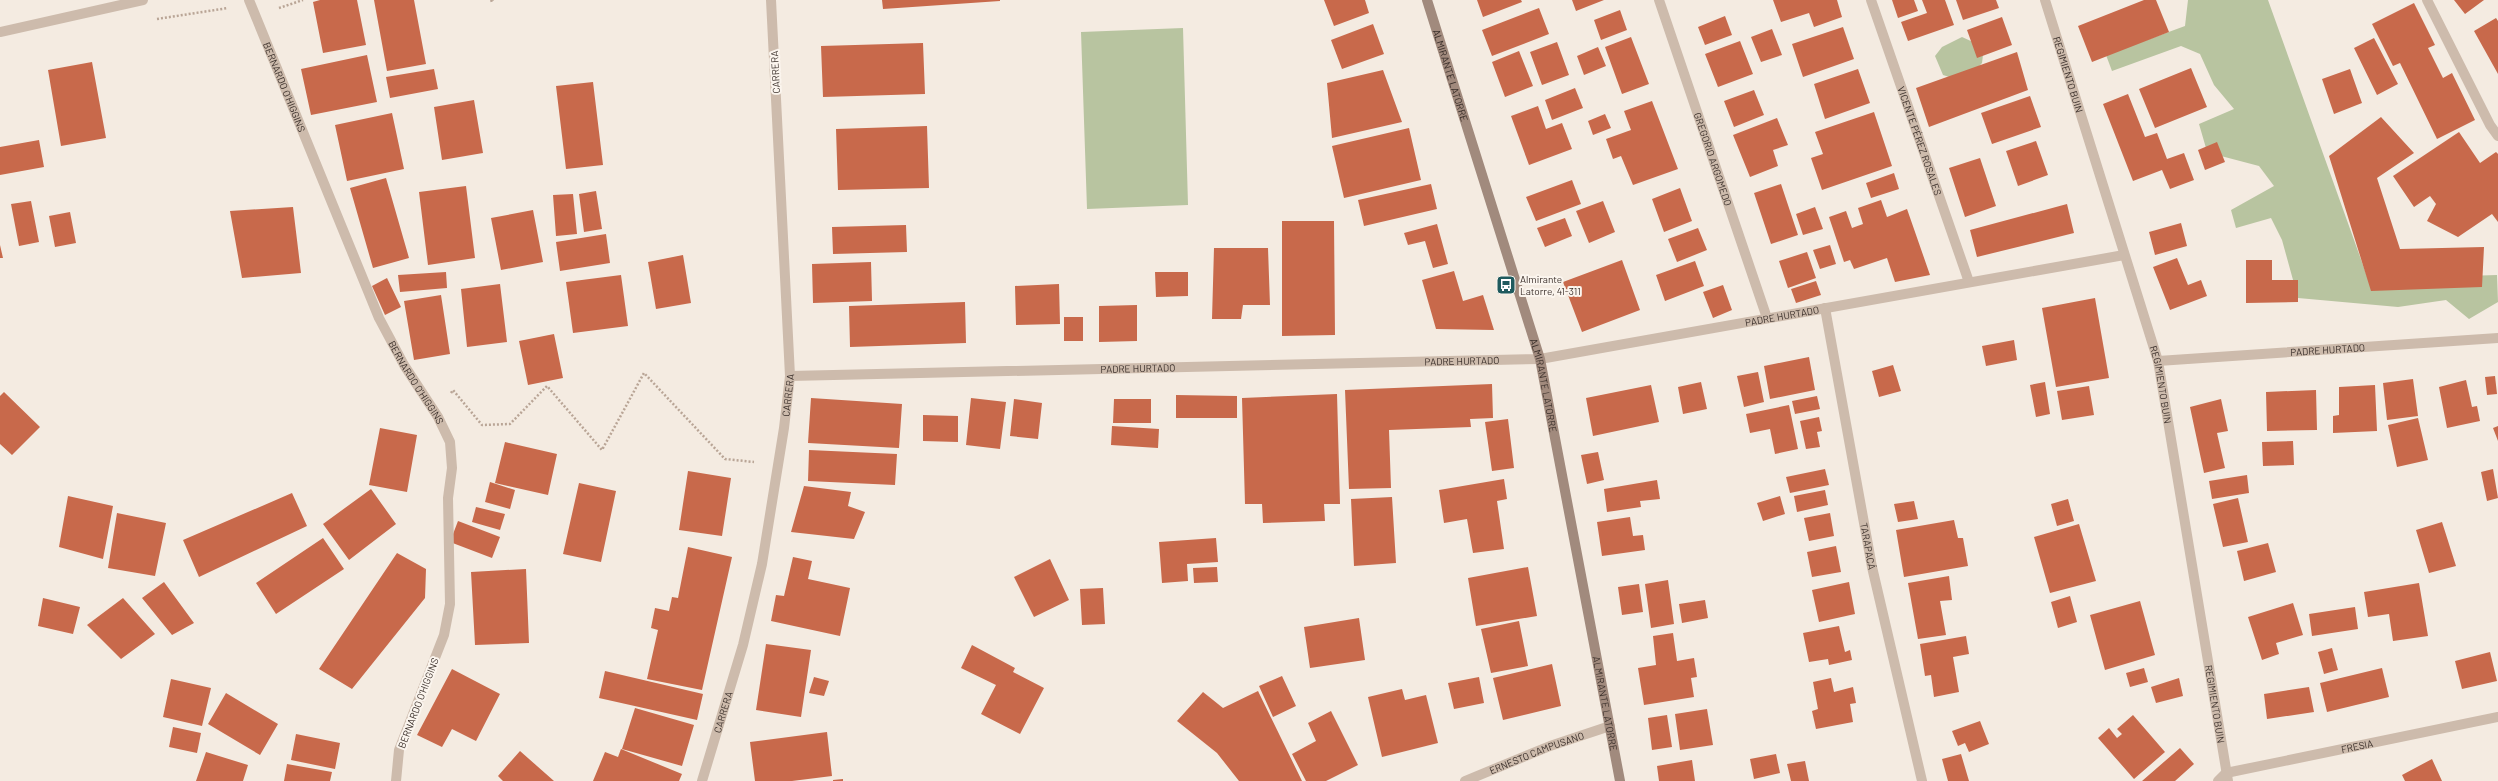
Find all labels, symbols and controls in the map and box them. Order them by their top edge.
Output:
street label: ALMIRANTE LATORRE [1431,28,1471,123]
street label: REGIMIENTO BUIN [2051,35,2086,114]
street label: BERNARDO O'HIGGINS [261,40,308,134]
street label: CARRERA [768,50,782,94]
street label: VICENTE PÉREZ ROSALES [1895,85,1944,197]
street label: GREGORIO ARGOMEDO [1692,111,1734,207]
place label: Almirante Latorre, 41-311 [1520,273,1581,297]
bus stop icon: Almirante Latorre, 41-311 [1495,274,1517,296]
street label: PADRE HURTADO [1744,303,1820,328]
street label: ALMIRANTE LATORRE [1528,337,1560,433]
street label: BERNARDO O'HIGGINS [386,339,447,426]
street label: PADRE HURTADO [2290,341,2365,358]
street label: REGIMIENTO BUIN [2148,344,2174,424]
street label: PADRE HURTADO [1424,354,1499,368]
street label: PADRE HURTADO [1100,361,1176,375]
street label: CARRERA [779,373,796,417]
street label: TARAPACÁ [1858,522,1878,571]
street label: ALMIRANTE LATORRE [1590,655,1620,752]
street label: BERNARDO O'HIGGINS [395,656,441,750]
street label: REGIMIENTO BUIN [2203,664,2228,744]
street label: CARRERA [711,690,735,734]
street label: ERNESTO CAMPUSANO [1487,729,1585,776]
street label: FRESIA [2340,737,2374,755]

